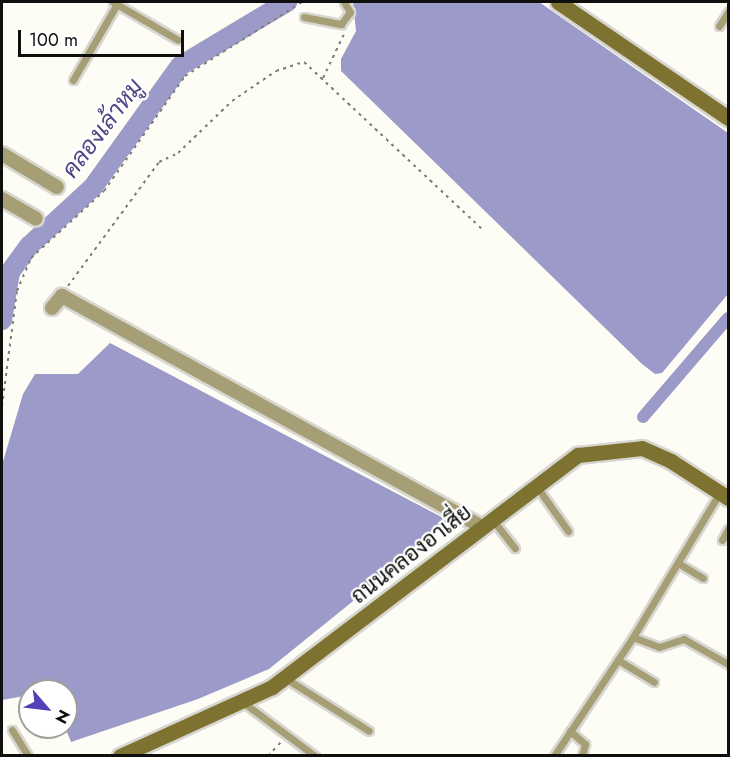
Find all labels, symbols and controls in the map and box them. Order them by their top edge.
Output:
scale bar [21,18,188,56]
text: 100 m [29,27,78,53]
water label: คลองเล้าหมู [55,73,149,183]
street label: ถนนคลองอาเสี่ย [346,499,476,609]
north arrow [18,679,78,739]
text: N [49,706,76,728]

